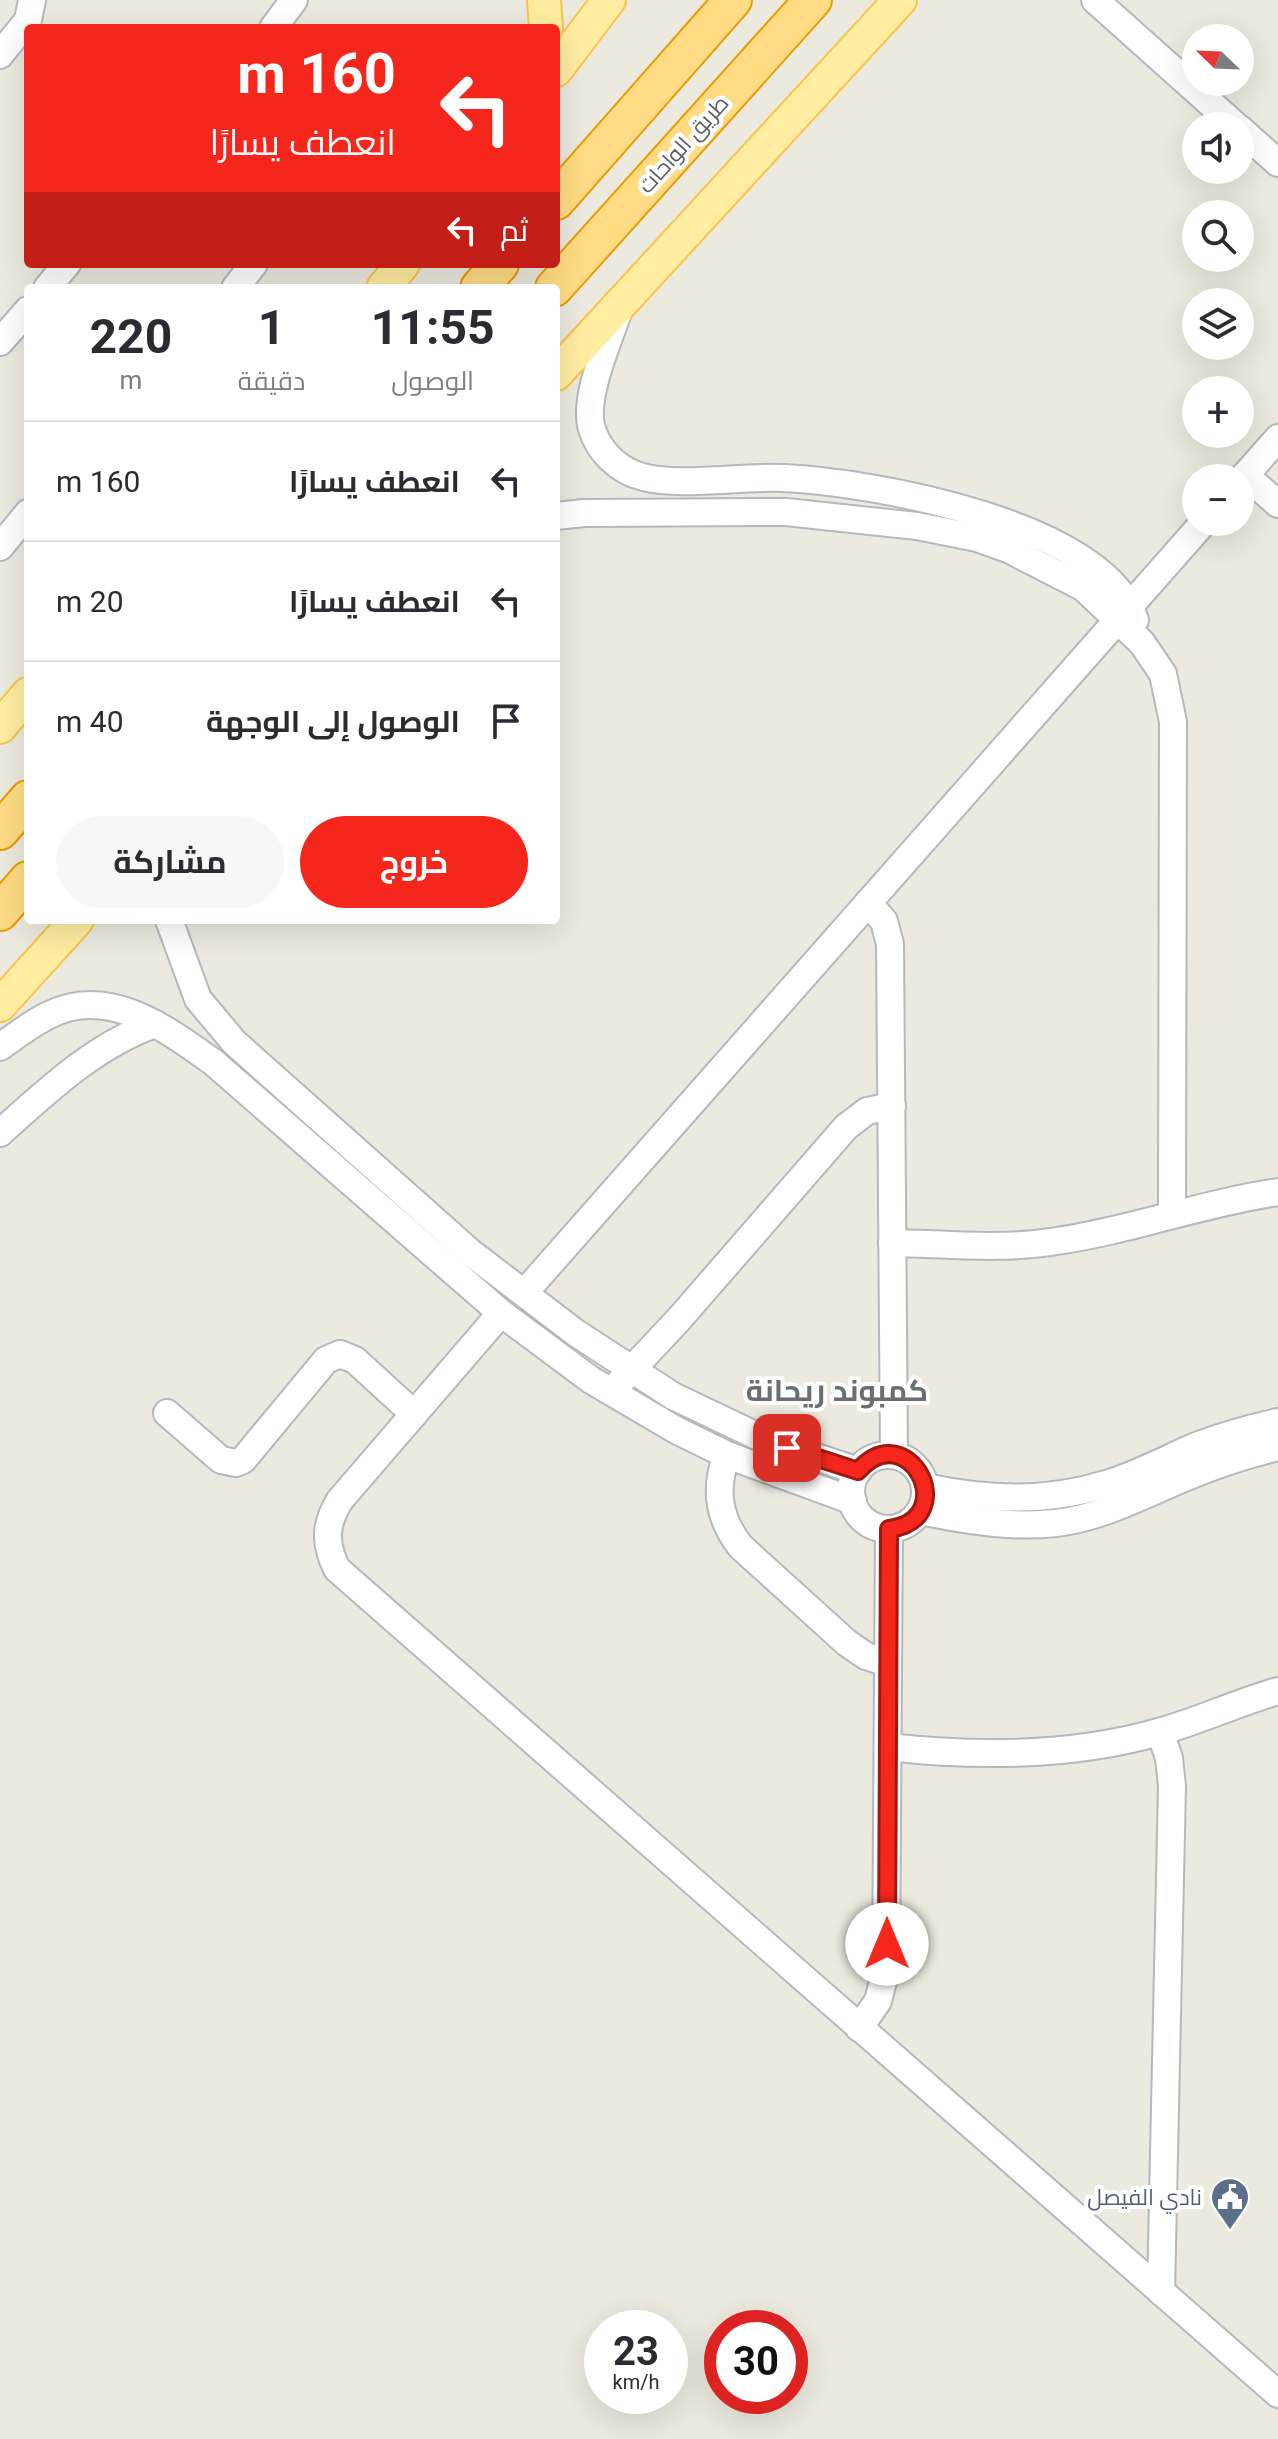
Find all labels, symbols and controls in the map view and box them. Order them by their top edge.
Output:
north arrow [1182,24,1254,96]
map controls [1182,24,1254,536]
text: 160 m [237,41,396,107]
icon: left [424,56,528,160]
street label: طريق الواحات [633,90,734,199]
button: sound [1182,112,1254,184]
text: انعطف يسارًا [210,122,396,164]
button: search [1182,200,1254,272]
icon: left [440,208,484,252]
text: ثم [500,213,528,248]
button: layers [1182,288,1254,360]
text: 1 [258,299,285,356]
text: 11:55 [371,299,495,356]
text: 220 [90,308,172,365]
text: m [119,365,142,395]
text: دقيقة [238,366,305,396]
text: الوصول [391,366,474,396]
button: + [1182,376,1254,448]
icon: left [484,459,528,503]
text: 160 m [56,464,140,499]
text: انعطف يسارًا [289,464,460,499]
button: − [1182,464,1254,536]
icon: left [484,579,528,623]
text: 20 m [56,584,124,619]
text: انعطف يسارًا [289,584,460,619]
icon: arrive [484,699,528,743]
text: 40 m [56,704,124,739]
text: الوصول إلى الوجهة [206,704,460,739]
button: مشاركة [56,816,284,908]
button: خروج [300,816,528,908]
district label: كمبوند ريحانة [746,1373,928,1409]
pin [753,1414,821,1482]
icon: arrive [765,1426,809,1470]
position arrow [845,1902,929,1986]
public building icon: نادي الفيصل [1209,2176,1251,2231]
place label: نادي الفيصل [1087,2185,1202,2214]
speed limit sign: 30 [704,2310,808,2414]
text: 23 [613,2328,659,2375]
text: km/h [613,2370,659,2394]

